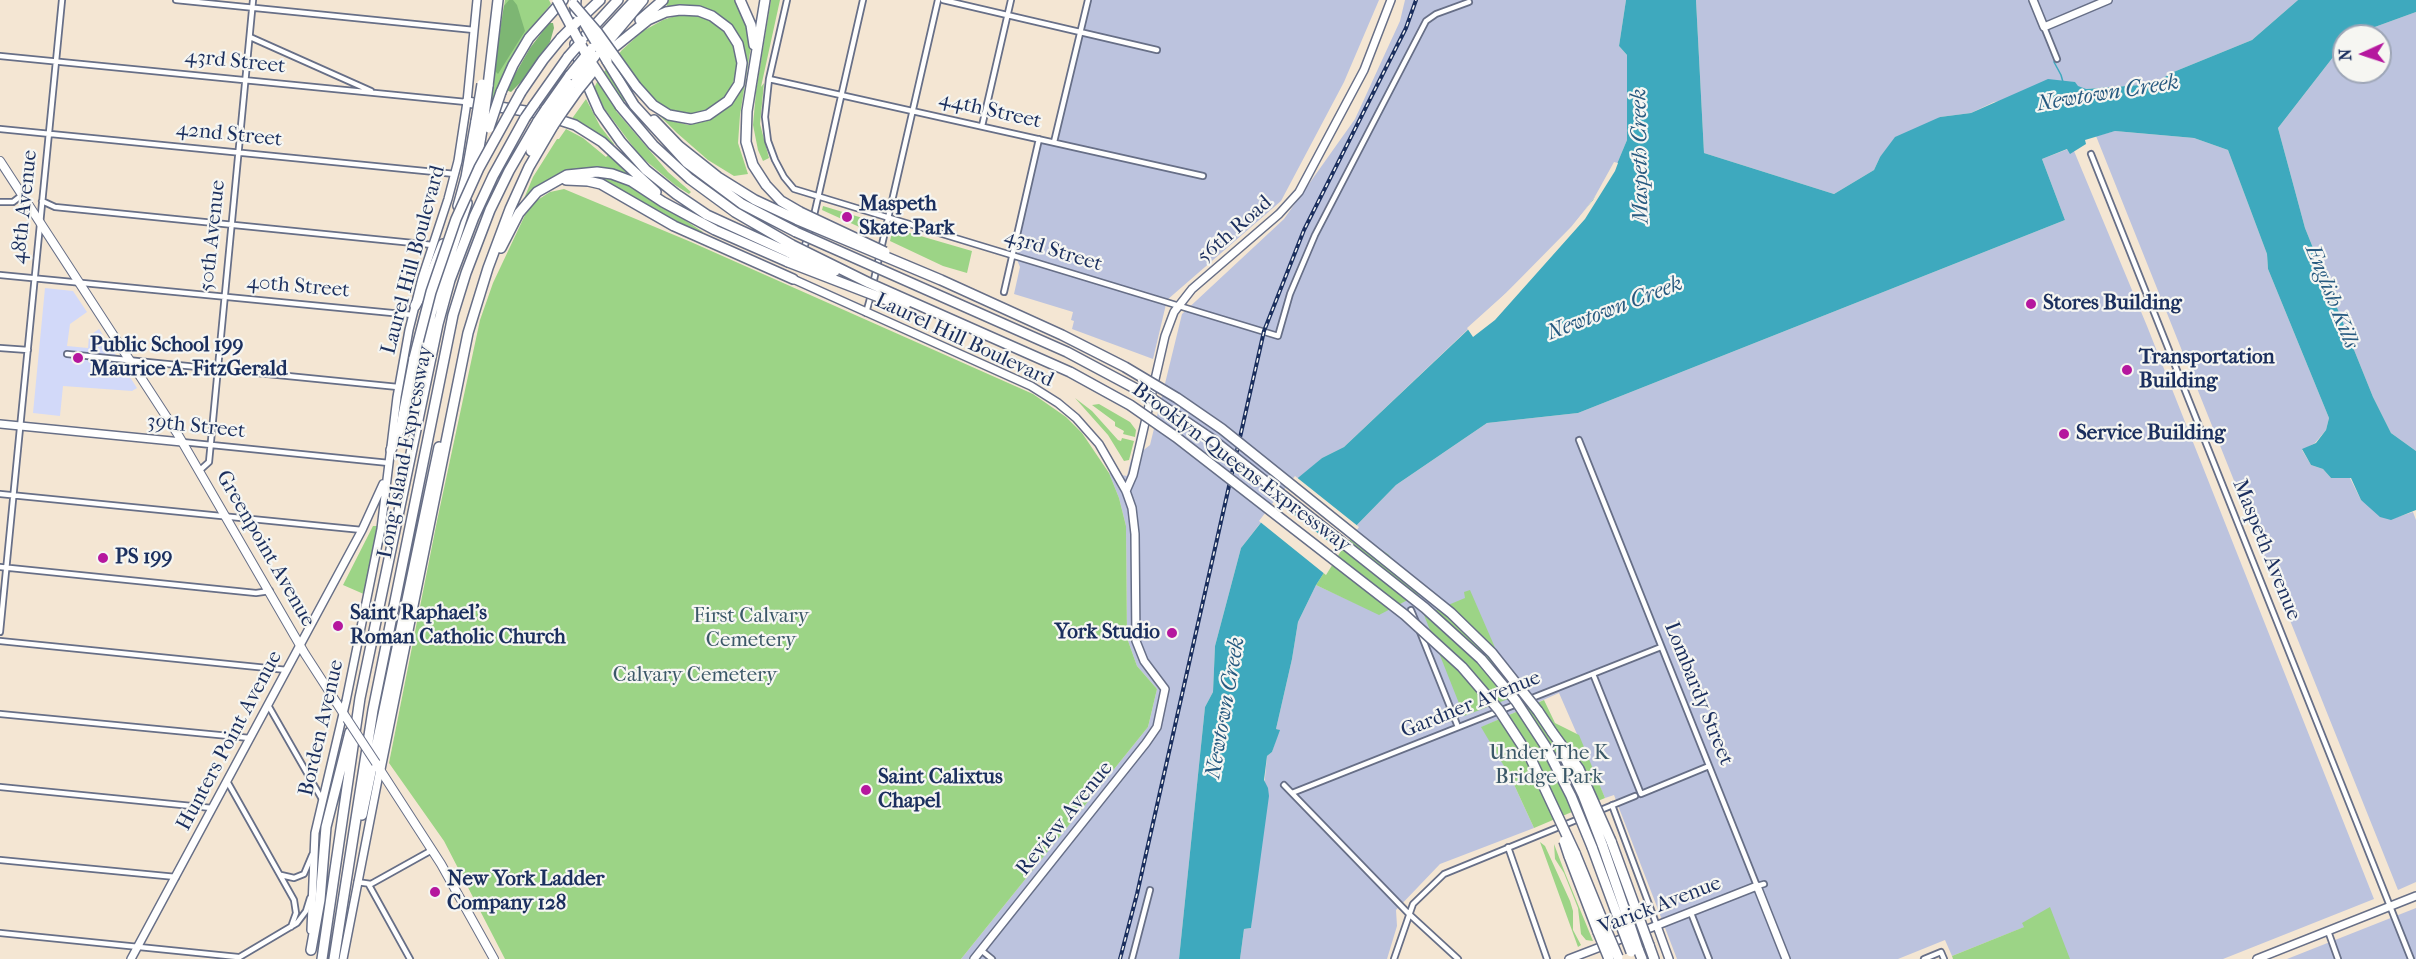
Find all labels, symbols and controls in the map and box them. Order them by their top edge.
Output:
north arrow [2332,24,2392,84]
street label: 43rd Street [183,44,287,80]
text: N [2336,48,2355,61]
water label: Newtown Creek [2035,70,2181,118]
street label: 44th Street [936,87,1044,135]
water label: Maspeth Creek [1627,88,1655,224]
street label: 42nd Street [175,117,283,153]
street label: 48th Avenue [6,149,44,265]
street label: Laurel Hill Boulevard [377,163,451,357]
street label: 50th Avenue [195,179,231,293]
street label: 56th Road [1192,191,1278,269]
place label: Maspeth Skate Park [859,192,954,242]
marker: Maspeth Skate Park [840,210,854,224]
street label: 43rd Street [1001,224,1105,278]
water label: English Kills [2298,241,2364,353]
street label: 40th Street [246,270,350,304]
water label: Newtown Creek [1543,271,1687,347]
street label: Laurel Hill Boulevard [871,288,1057,394]
place label: Stores Building [2043,291,2182,317]
marker: Stores Building [2024,297,2038,311]
place label: Public School 199 Maurice A. FitzGerald [90,333,287,383]
street label: Long Island Expressway [373,343,439,561]
place label: Transportation Building [2139,345,2275,395]
marker: Public School 199 Maurice A. FitzGerald [71,351,85,365]
marker: Transportation Building [2120,363,2134,377]
street label: Brooklyn-Queens Expressway [1127,377,1355,559]
street label: 39th Street [146,409,246,445]
place label: Service Building [2076,421,2225,447]
marker: Service Building [2057,427,2071,441]
street label: Greenpoint Avenue [210,466,320,632]
street label: Maspeth Avenue [2226,476,2306,624]
place label: PS 199 [115,545,173,571]
marker: PS 199 [96,551,110,565]
place label: Saint Raphael's Roman Catholic Church [350,601,566,651]
park label: First Calvary Cemetery [693,604,809,654]
marker: Saint Raphael's Roman Catholic Church [331,619,345,633]
street label: Lombardy Street [1658,619,1738,769]
place label: York Studio [1055,620,1160,646]
marker: York Studio [1165,626,1179,640]
water label: Newtown Creek [1201,635,1251,781]
street label: Hunters Point Avenue [172,647,288,835]
street label: Borden Avenue [294,657,350,799]
park label: Calvary Cemetery [613,663,777,689]
street label: Gardner Avenue [1397,666,1545,744]
park label: Under The K Bridge Park [1489,741,1609,791]
street label: Review Avenue [1011,757,1119,881]
place label: Saint Calixtus Chapel [878,765,1003,815]
marker: Saint Calixtus Chapel [859,783,873,797]
place label: New York Ladder Company 128 [447,867,604,917]
street label: Varick Avenue [1595,871,1725,941]
marker: New York Ladder Company 128 [428,885,442,899]

